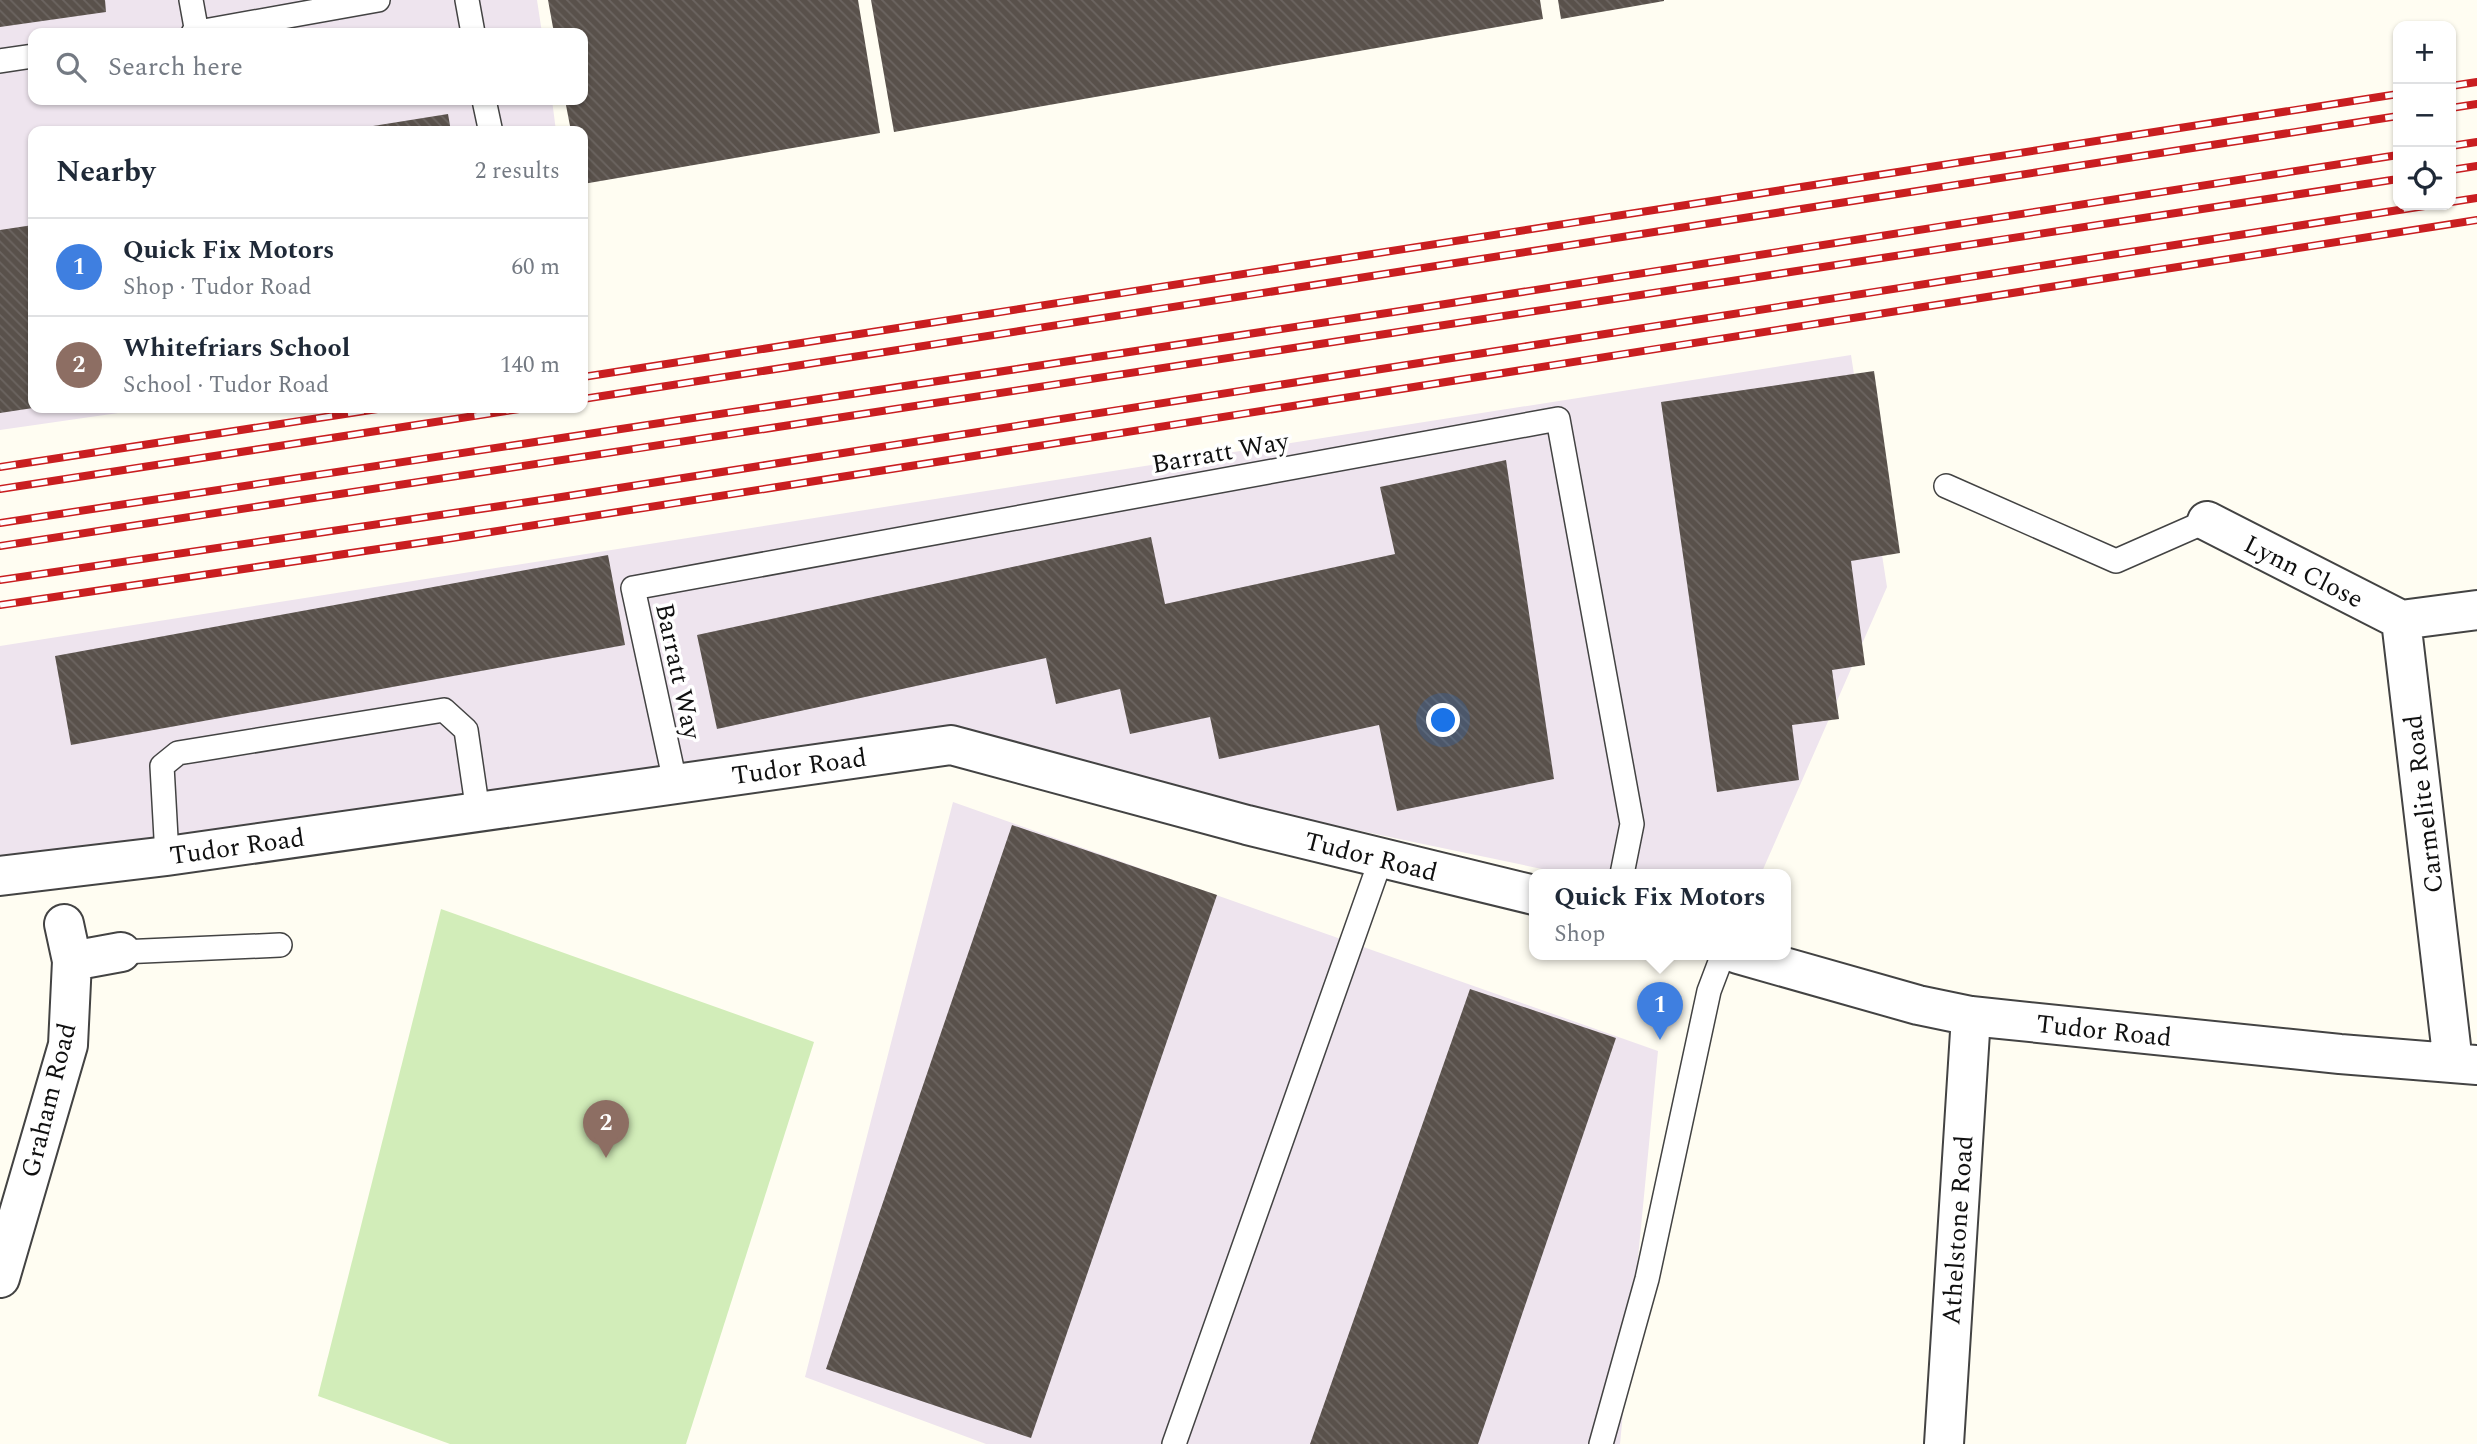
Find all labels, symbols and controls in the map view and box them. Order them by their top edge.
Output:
map controls [2393,21,2456,210]
button: + [2393,21,2456,84]
search box [28,28,588,105]
text: Search here [108,47,243,87]
icon: search [52,48,90,86]
button: − [2393,84,2456,147]
button: locate [2393,147,2456,210]
text: Nearby [56,149,155,195]
text: 2 results [475,154,560,189]
text: Quick Fix Motors [123,230,334,270]
text: 1 [73,250,85,285]
text: 60 m [511,250,560,285]
text: Shop · Tudor Road [123,270,312,305]
text: Whitefriars School [123,328,350,368]
text: 2 [73,348,85,383]
text: 140 m [500,348,560,383]
text: School · Tudor Road [123,368,329,403]
street label: Barratt Way [1149,421,1293,485]
street label: Lynn Close [2237,525,2370,619]
street label: Barratt Way [644,599,712,745]
your location [1426,703,1460,737]
street label: Carmelite Road [2393,712,2455,895]
street label: Tudor Road [729,738,869,796]
street label: Tudor Road [167,818,307,876]
street label: Tudor Road [1300,821,1442,893]
popup [1529,869,1791,960]
text: Quick Fix Motors [1554,877,1766,917]
text: Shop [1554,917,1605,952]
pin: 1 [1637,982,1683,1040]
street label: Tudor Road [2034,1004,2174,1058]
street label: Graham Road [10,1019,88,1182]
pin: 2 [583,1100,629,1158]
street label: Athelstone Road [1931,1134,1985,1326]

